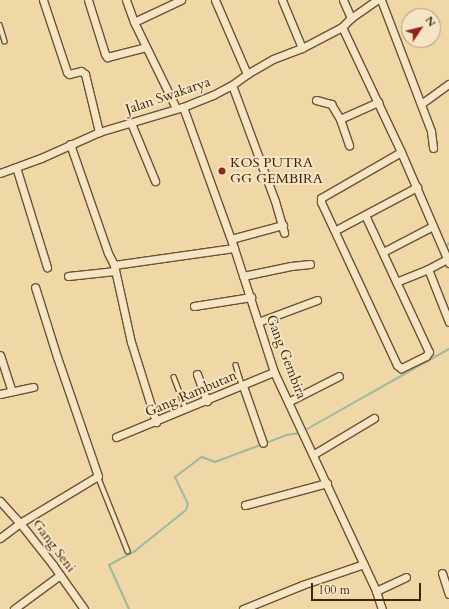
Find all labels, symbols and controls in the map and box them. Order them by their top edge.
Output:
north arrow [401,8,441,48]
text: N [422,13,439,30]
street label: Jalan Swakarya [123,74,213,118]
place label: KOS PUTRA GG GEMBIRA [230,155,323,188]
marker: KOS PUTRA GG GEMBIRA [217,166,227,176]
street label: Gang Gembira [262,313,310,401]
street label: Gang Rambutan [143,367,239,421]
street label: Gang Seni [29,516,79,576]
scale bar [313,575,423,601]
text: 100 m [318,582,350,598]

